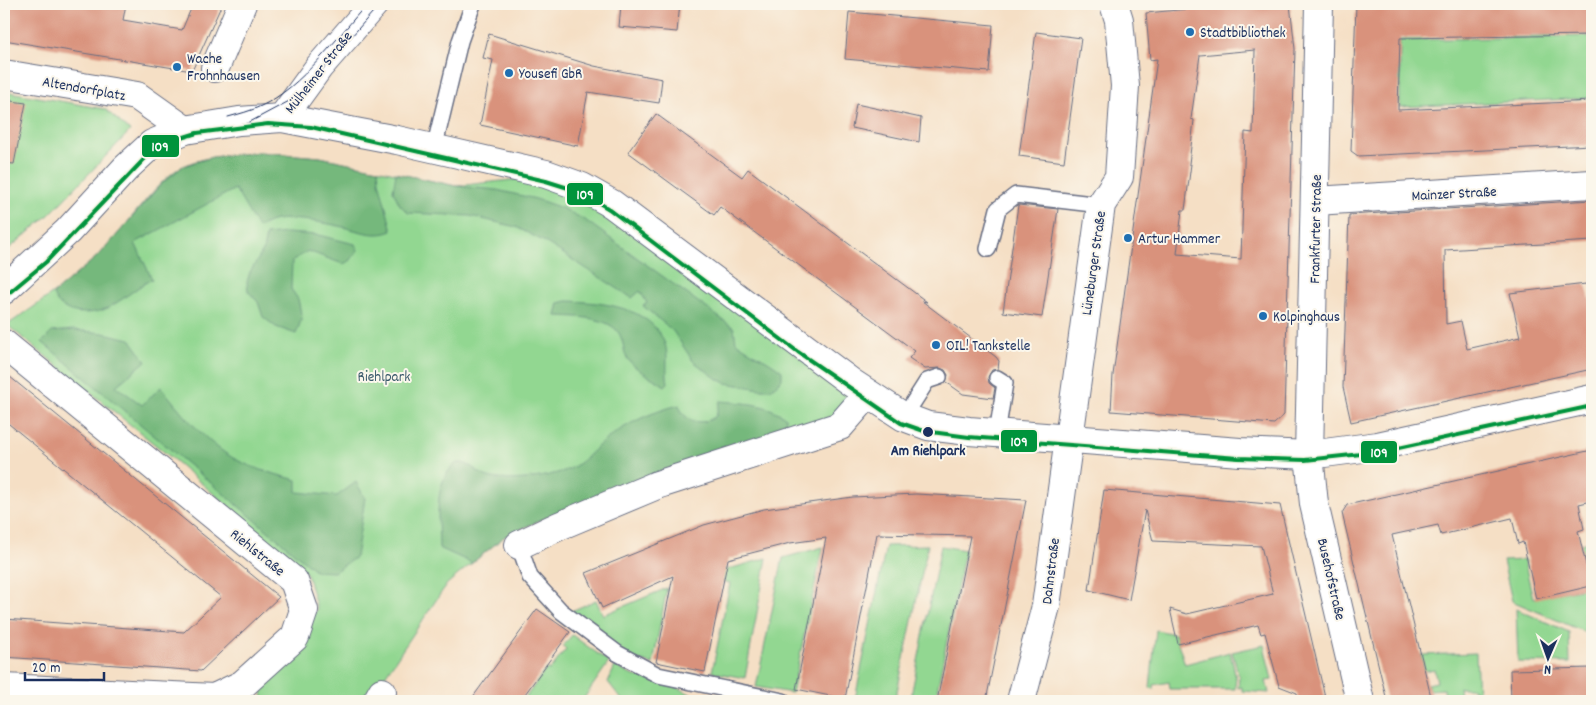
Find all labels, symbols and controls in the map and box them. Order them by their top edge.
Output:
place label: Stadtbibliothek [1200,23,1286,45]
marker: Stadtbibliothek [1184,26,1196,38]
street label: Mülheimer Straße [280,27,359,119]
place label: Wache Frohnhausen [187,49,260,88]
marker: Wache Frohnhausen [171,61,183,73]
place label: Yousefi GbR [519,64,582,86]
marker: Yousefi GbR [503,67,515,79]
street label: Altendorfplatz [40,72,127,108]
line badge: 109 [141,134,180,158]
text: 109 [151,138,169,158]
street label: Frankfurter Straße [1305,174,1329,284]
line badge: 109 [566,182,604,206]
street label: Mainzer Straße [1411,182,1498,208]
text: 109 [576,186,594,206]
street label: Lüneburger Straße [1077,209,1113,317]
place label: Artur Hammer [1138,229,1221,251]
marker: Artur Hammer [1122,232,1134,244]
place label: Kolpinghaus [1273,307,1340,329]
marker: Kolpinghaus [1257,310,1269,322]
place label: OIL! Tankstelle [946,336,1031,358]
marker: OIL! Tankstelle [930,339,942,351]
park label: Riehlpark [358,367,410,389]
marker: Am Riehlpark [921,425,935,439]
line badge: 109 [1000,429,1038,453]
text: 109 [1010,433,1028,453]
line badge: 109 [1360,440,1398,464]
place label: Am Riehlpark [891,441,965,463]
text: 109 [1370,444,1388,464]
street label: Riehlstraße [224,524,289,583]
street label: Dahnstraße [1037,536,1067,606]
street label: Busehofstraße [1310,536,1350,623]
north arrow [1524,632,1574,682]
scale bar [25,650,104,682]
text: 20 m [32,658,60,680]
text: N [1544,659,1551,679]

